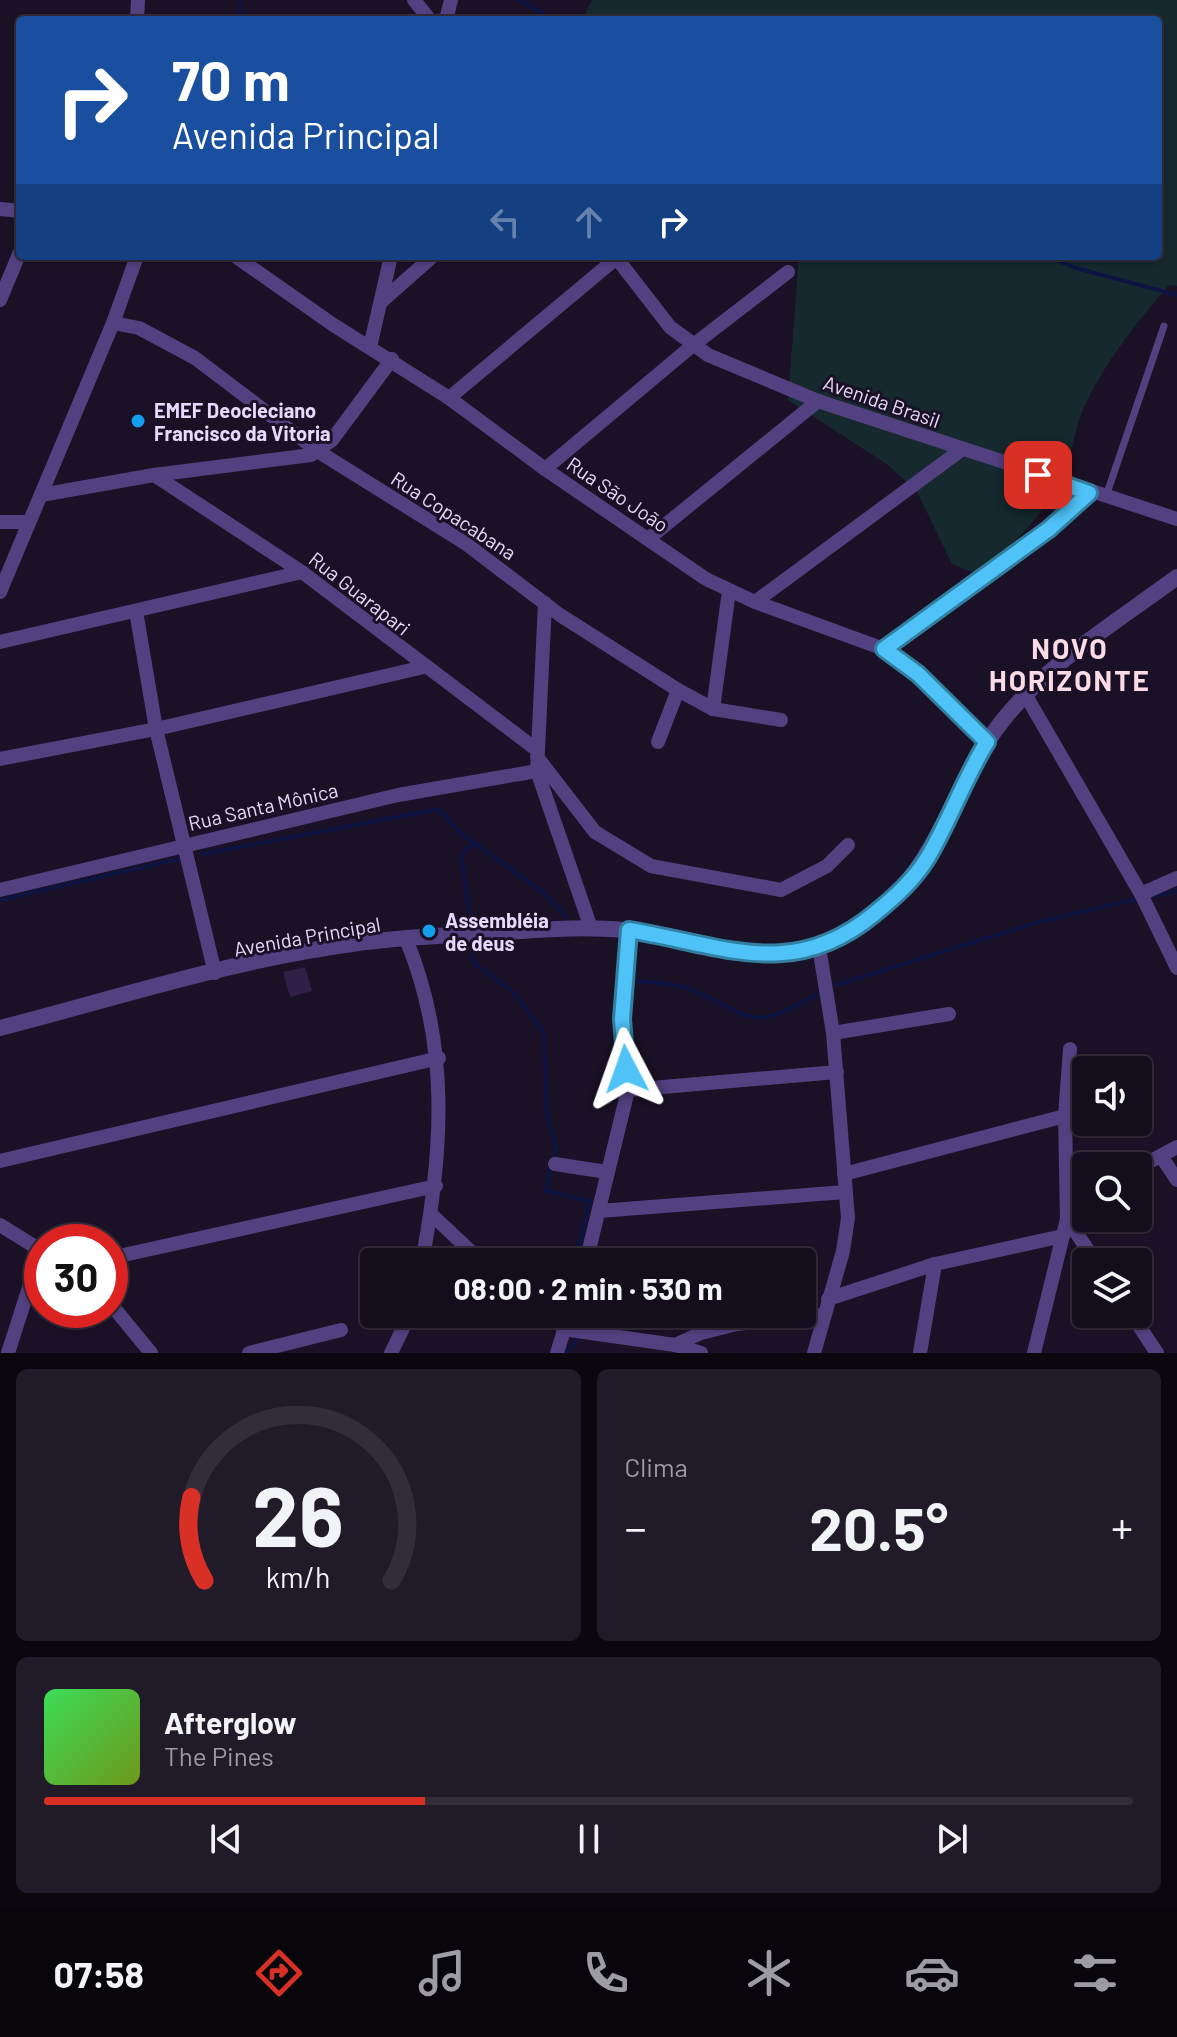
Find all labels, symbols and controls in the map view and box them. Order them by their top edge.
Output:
text: 70 m [172,45,290,112]
icon: right [40,48,144,152]
text: Avenida Principal [172,113,440,156]
icon: left [483,200,527,244]
icon: ahead [567,200,611,244]
icon: right [651,200,695,244]
street label: Avenida Brasil [821,370,943,432]
place label: EMEF Deocleciano Francisco da Vitoria [154,398,331,445]
marker: EMEF Deocleciano Francisco da Vitoria [129,412,147,430]
pin [1004,441,1072,509]
street label: Rua São João [563,451,673,537]
icon: arrive [1016,453,1060,497]
street label: Rua Copacabana [387,466,521,564]
street label: Rua Guarapari [305,546,415,640]
district label: NOVO HORIZONTE [989,631,1151,697]
street label: Rua Santa Mônica [186,777,340,835]
place label: Assembléia de deus [445,908,549,955]
street label: Avenida Principal [232,911,382,961]
marker: Assembléia de deus [420,922,438,940]
position arrow [584,1027,668,1111]
map controls [1072,1056,1152,1328]
button: sound [1072,1056,1152,1136]
button: search [1072,1152,1152,1232]
speed limit sign: 30 [24,1224,128,1328]
button: layers [1072,1248,1152,1328]
text: 08:00 · 2 min · 530 m [454,1270,722,1306]
text: Clima [625,1451,688,1482]
text: 26 [253,1464,344,1564]
text: 20.5° [809,1491,948,1563]
text: − [625,1500,647,1553]
text: + [1111,1500,1133,1553]
text: km/h [266,1559,331,1594]
text: Afterglow [164,1704,297,1740]
text: The Pines [164,1740,274,1771]
icon: previous [204,1817,248,1861]
icon: pause [567,1817,611,1861]
icon: next [930,1817,974,1861]
icon: directions [251,1945,307,2001]
icon: music [414,1945,470,2001]
icon: phone [578,1945,634,2001]
icon: climate [741,1945,797,2001]
icon: car [904,1945,960,2001]
icon: filters [1067,1945,1123,2001]
text: 07:58 [54,1952,144,1995]

